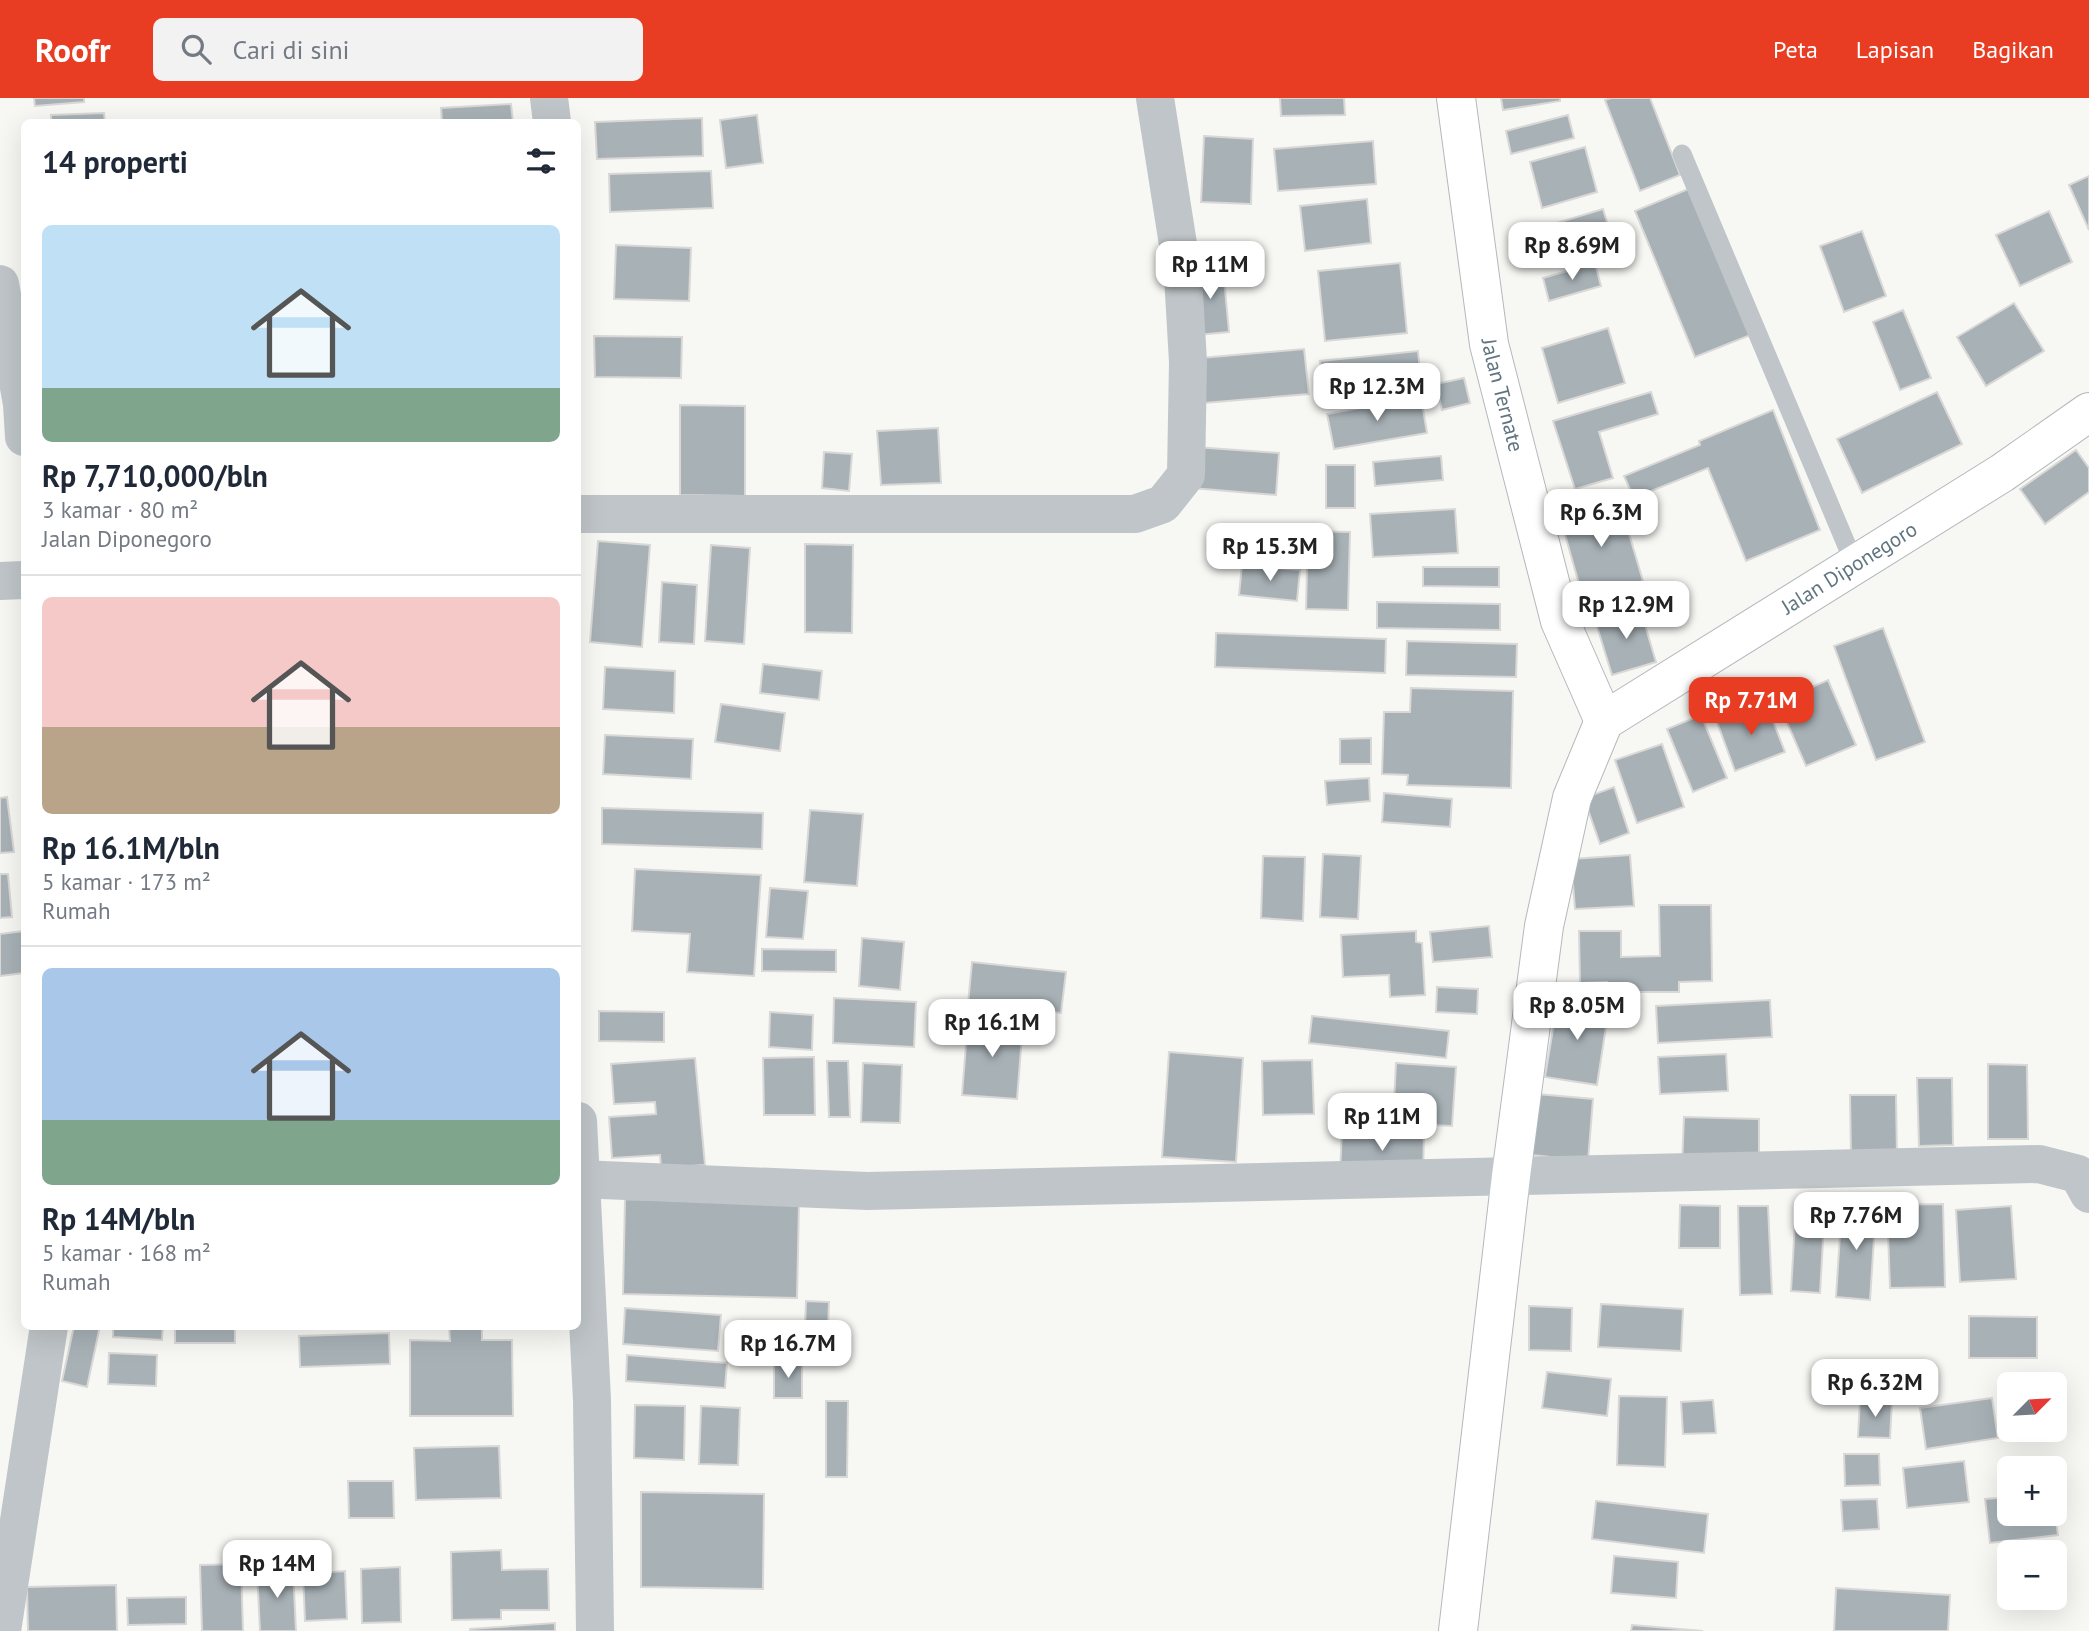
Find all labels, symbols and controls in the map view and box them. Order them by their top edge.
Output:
search box [153,18,643,81]
text: Roofr [35,28,111,71]
icon: search [177,30,215,68]
text: Cari di sini [233,33,350,66]
text: Peta [1773,34,1818,65]
text: Lapisan [1856,34,1934,65]
text: Bagikan [1972,34,2054,65]
text: 14 properti [42,142,188,181]
icon: filters [522,142,560,180]
pin: Rp 8.69M [1500,222,1644,282]
text: Rp 8.69M [1524,230,1620,259]
pin: Rp 11M [1153,242,1267,301]
text: Rp 11M [1172,249,1248,278]
icon: home [238,270,364,396]
street label: Jalan Ternate [1475,336,1530,454]
pin: Rp 12.3M [1305,364,1449,423]
text: Rp 12.3M [1329,371,1425,400]
text: Rp 7,710,000/bln [42,456,268,495]
pin: Rp 6.3M [1536,490,1666,549]
text: 3 kamar · 80 m² [42,495,198,524]
text: Rp 6.3M [1560,497,1642,526]
street label: Jalan Diponegoro [1775,515,1922,621]
text: Jalan Diponegoro [42,524,212,553]
pin: Rp 15.3M [1198,524,1342,583]
text: Rp 15.3M [1222,531,1318,560]
pin: Rp 12.9M [1554,582,1698,641]
text: Rp 12.9M [1578,589,1674,618]
icon: home [238,642,364,768]
pin: Rp 7.71M [1679,678,1823,737]
text: Rp 7.71M [1705,685,1797,714]
text: Rp 16.1M/bln [42,828,220,867]
text: 5 kamar · 173 m² [42,867,211,896]
text: Rumah [42,896,111,925]
pin: Rp 8.05M [1505,982,1649,1042]
text: Rp 8.05M [1529,990,1625,1019]
pin: Rp 16.1M [920,1000,1064,1059]
text: Rp 16.1M [944,1007,1040,1036]
icon: home [238,1013,364,1139]
pin: Rp 11M [1325,1094,1439,1153]
text: Rp 11M [1344,1101,1420,1130]
pin: Rp 7.76M [1784,1192,1928,1252]
text: Rp 14M/bln [42,1199,195,1238]
text: Rp 7.76M [1810,1200,1902,1229]
text: 5 kamar · 168 m² [42,1238,211,1267]
text: Rumah [42,1267,111,1296]
pin: Rp 16.7M [716,1320,860,1380]
text: Rp 16.7M [740,1328,836,1357]
pin: Rp 6.32M [1803,1360,1947,1419]
text: Rp 6.32M [1827,1367,1923,1396]
north arrow [1997,1372,2067,1442]
map controls [1997,1372,2067,1610]
button: + [1997,1456,2067,1526]
pin: Rp 14M [220,1540,334,1600]
button: − [1997,1540,2067,1610]
text: Rp 14M [239,1548,315,1577]

